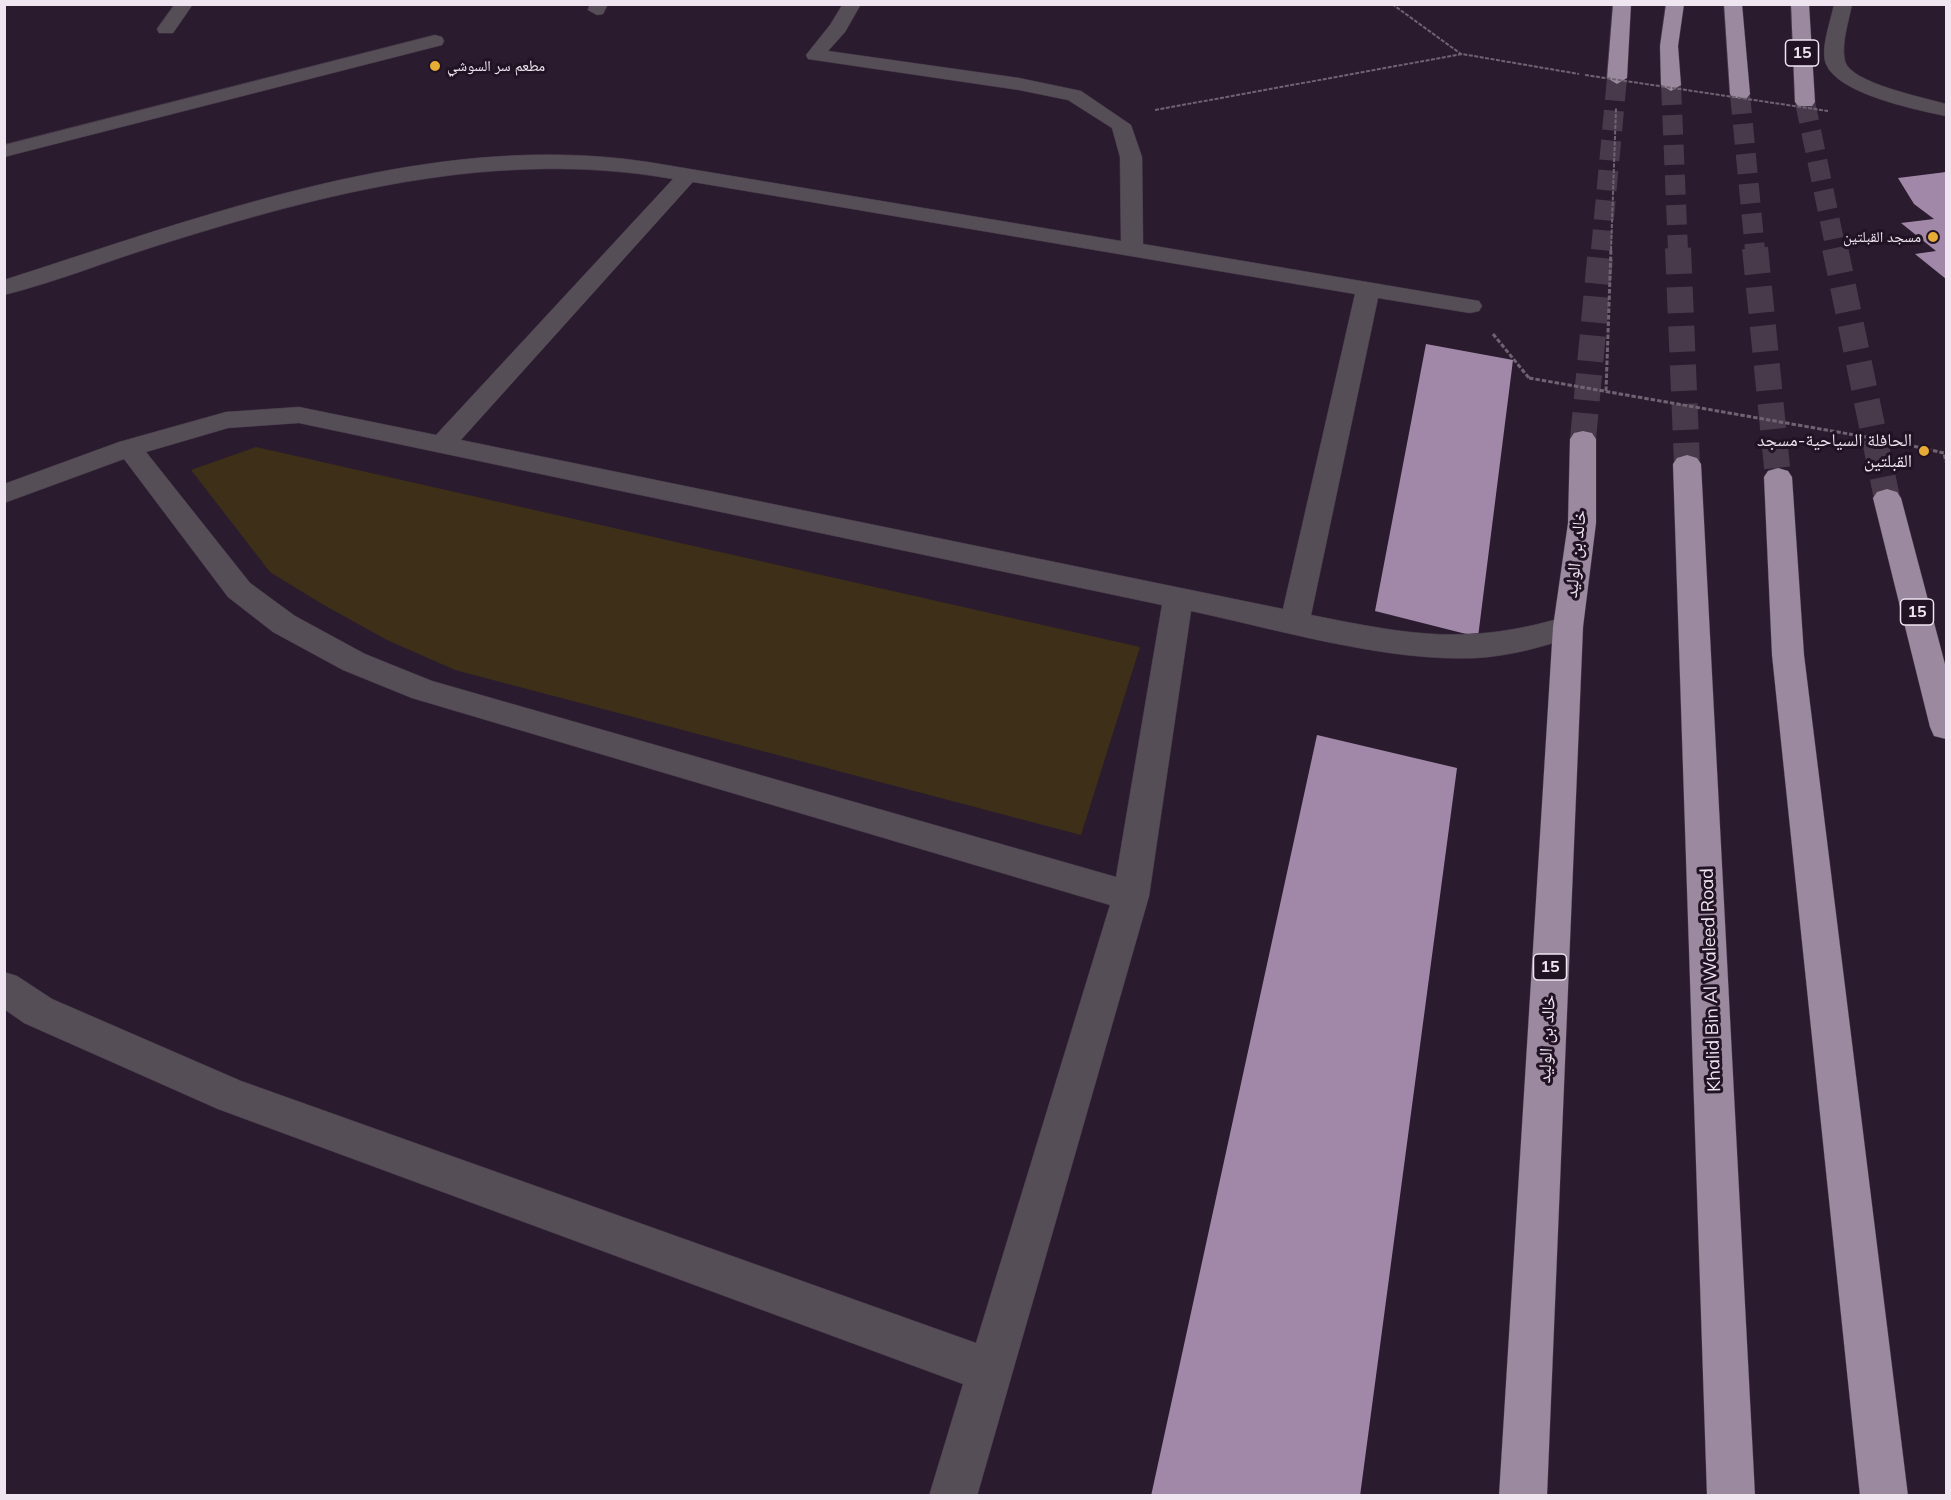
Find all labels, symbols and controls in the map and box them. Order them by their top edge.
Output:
road number: 15 [1786,40,1818,66]
place label: مطعم سر السوشي [447,57,545,75]
marker: مطعم سر السوشي [428,59,442,73]
place label: مسجد القبلتين [1843,228,1921,246]
marker: مسجد القبلتين [1926,230,1940,244]
place label: الحافلة السياحية-مسجد القبلتين [1757,430,1912,472]
marker: الحافلة السياحية-مسجد القبلتين [1917,444,1931,458]
street label: خالد بن الوليد [1561,509,1591,599]
road number: 15 [1900,599,1934,625]
street label: Khalid Bin Al Waleed Road [1696,868,1726,1092]
road number: 15 [1534,954,1566,980]
street label: خالد بن الوليد [1534,994,1560,1084]

